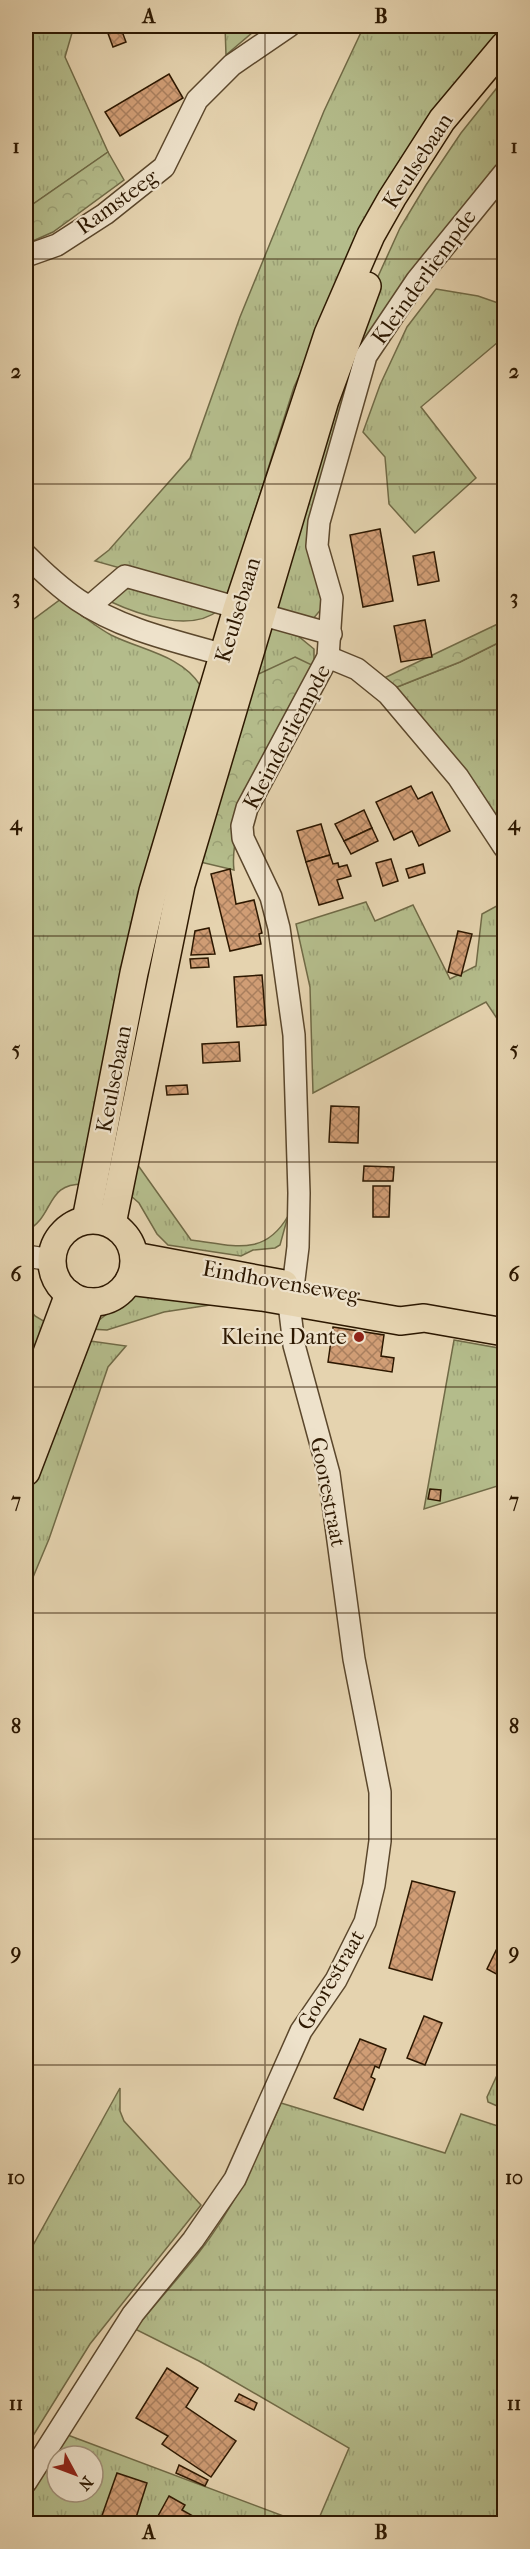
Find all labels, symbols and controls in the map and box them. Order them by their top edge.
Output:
text: A [141,5,157,28]
text: B [374,5,388,28]
street label: Keulsebaan [378,108,459,214]
text: 1 [12,135,20,158]
text: 1 [510,135,518,158]
street label: Ramsteeg [71,164,163,240]
street label: Kleinderliempde [366,204,482,350]
text: 2 [11,360,21,383]
text: 2 [509,360,519,383]
street label: Keulsebaan [210,554,266,666]
text: 3 [12,586,20,609]
text: 3 [510,586,518,609]
street label: Kleinderliempde [238,660,336,814]
text: 4 [9,812,23,836]
text: 4 [507,812,521,836]
street label: Keulsebaan [91,1023,137,1135]
text: 5 [12,1038,21,1061]
text: 5 [510,1038,519,1061]
street label: Eindhovenseweg [200,1255,362,1309]
text: 6 [11,1263,23,1286]
text: 6 [509,1263,521,1286]
place label: Kleine Dante [221,1324,347,1350]
marker: Kleine Dante [352,1330,366,1344]
street label: Goorestraat [305,1435,351,1549]
text: 7 [10,1489,21,1512]
text: 7 [508,1489,519,1512]
text: 8 [11,1715,21,1738]
text: 8 [509,1715,519,1738]
street label: Goorestraat [292,1925,370,2035]
text: 9 [10,1941,21,1964]
text: 9 [508,1941,519,1964]
text: 10 [7,2166,25,2189]
text: 10 [505,2166,523,2189]
text: 11 [9,2392,23,2415]
text: 11 [507,2392,521,2415]
north arrow [45,2444,105,2504]
text: N [74,2473,97,2495]
text: A [141,2521,157,2544]
text: B [374,2521,388,2544]

